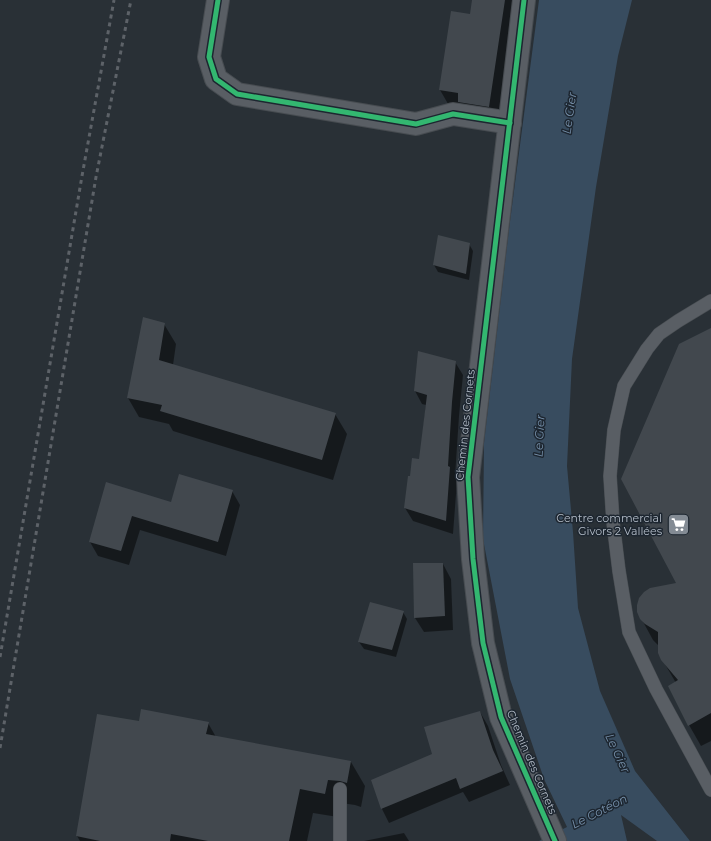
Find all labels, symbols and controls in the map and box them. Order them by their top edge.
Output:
water label: Le Gier [559,91,579,135]
street label: Chemin des Cornets [452,368,478,481]
water label: Le Gier [530,414,548,457]
place label: Centre commercial Givors 2 Vallées [556,511,663,538]
supermarket icon: Centre commercial Givors 2 Vallées [665,511,691,537]
street label: Chemin des Cornets [504,708,561,817]
water label: Le Gier [602,731,634,775]
water label: Le Cotéon [569,791,629,831]

